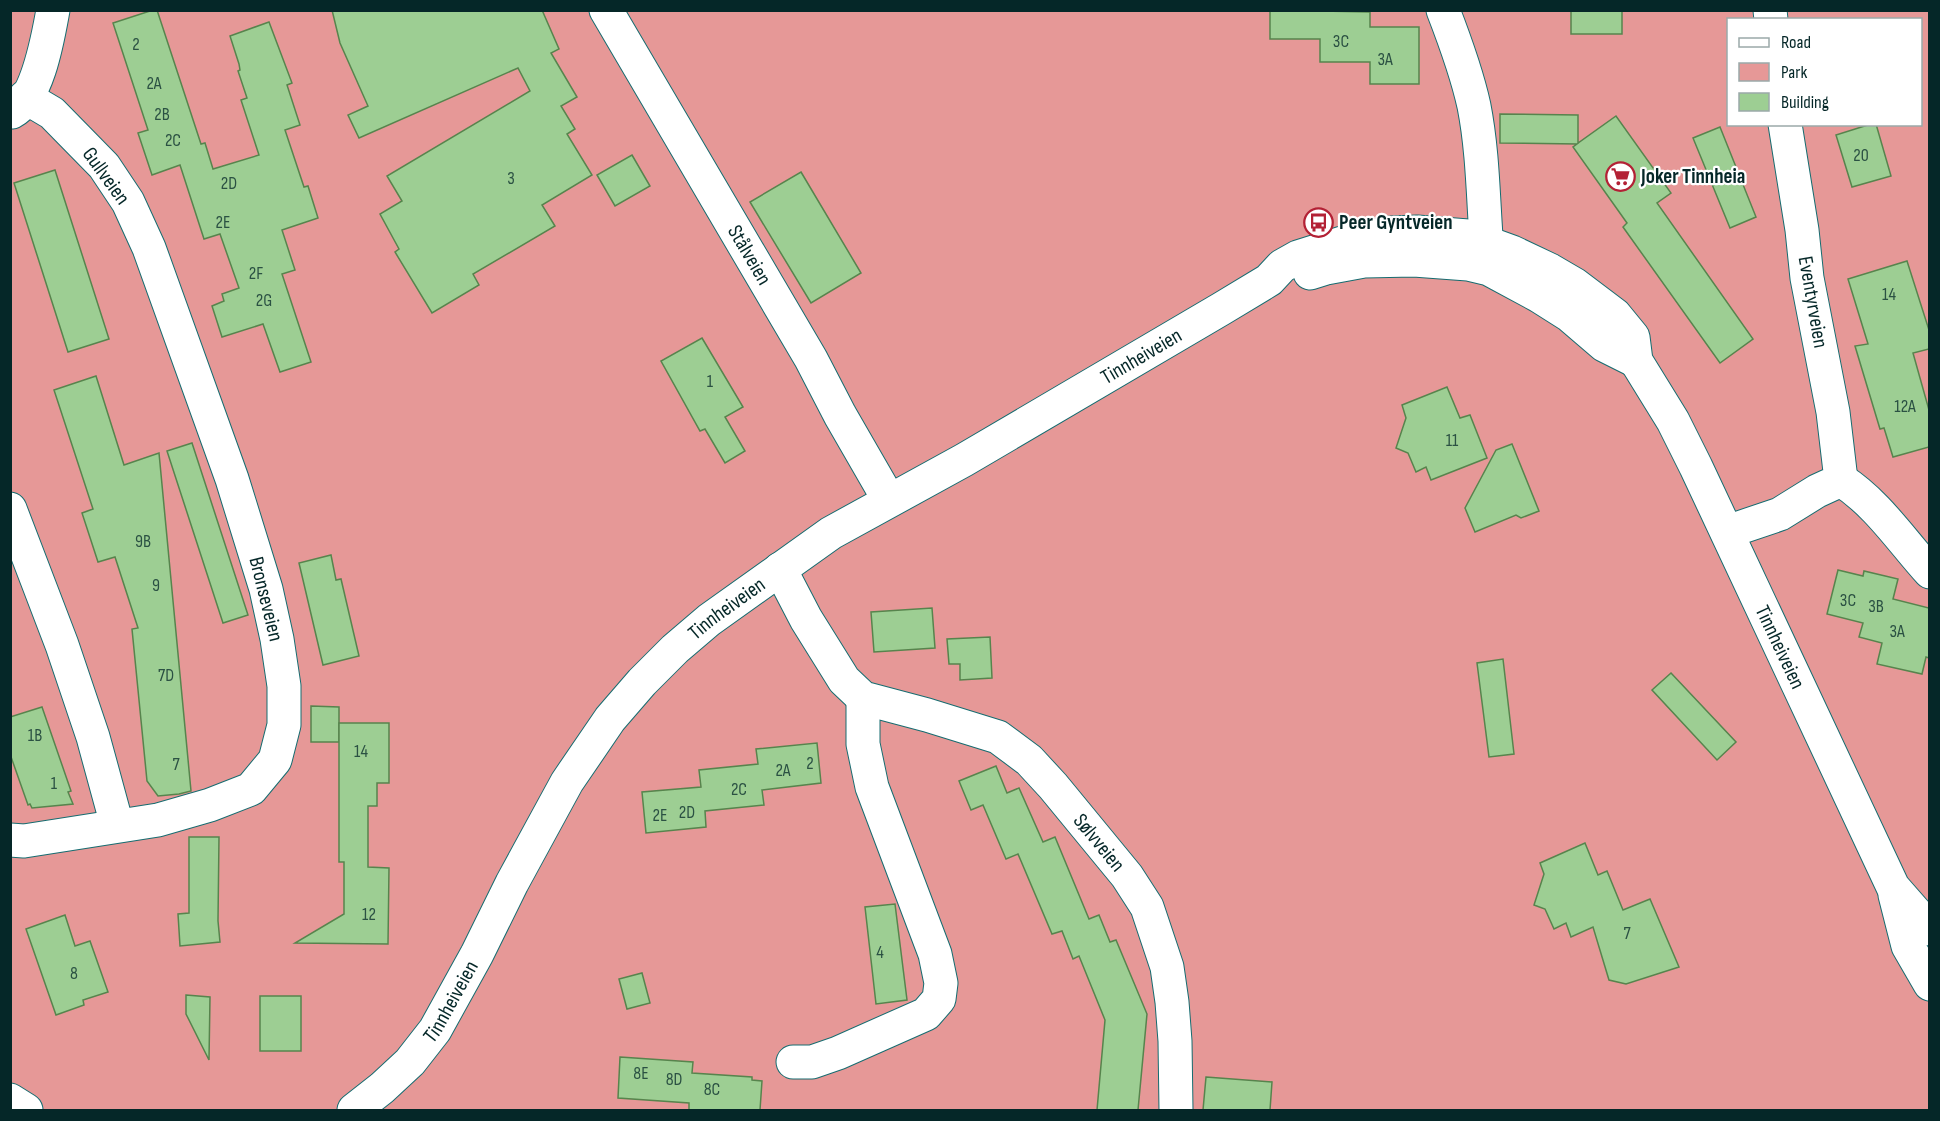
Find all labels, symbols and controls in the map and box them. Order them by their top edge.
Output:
legend [1727,18,1922,126]
house number: 3C [1333,31,1349,52]
text: Road [1781,32,1811,53]
house number: 2 [132,34,140,55]
house number: 3A [1377,49,1393,70]
text: Park [1781,62,1807,83]
house number: 2A [146,73,162,94]
text: Building [1781,92,1829,113]
house number: 2B [154,104,170,125]
house number: 2C [165,130,181,151]
street label: Gullveien [77,142,135,210]
house number: 20 [1853,145,1869,166]
supermarket icon: Joker Tinnheia [1604,160,1636,192]
place label: Joker Tinnheia [1640,164,1745,189]
house number: 3 [507,168,515,189]
house number: 2D [221,173,237,194]
bus stop icon: Peer Gyntveien [1302,206,1334,238]
place label: Peer Gyntveien [1339,210,1452,235]
house number: 2E [216,212,230,233]
street label: Stålveien [723,220,777,289]
street label: Eventyrveien [1793,254,1833,350]
house number: 2F [249,263,263,284]
house number: 14 [1882,284,1896,305]
house number: 2G [256,290,272,311]
street label: Tinnheiveien [1096,322,1186,389]
house number: 1 [707,371,714,392]
house number: 12A [1894,396,1916,417]
house number: 11 [1446,430,1459,451]
house number: 9B [135,531,151,552]
street label: Bronseveien [243,554,289,644]
street label: Tinnheiveien [683,572,770,645]
house number: 9 [152,575,160,596]
house number: 3C [1840,590,1856,611]
house number: 3B [1868,596,1884,617]
street label: Tinnheiveien [1750,601,1811,693]
house number: 3A [1889,621,1905,642]
house number: 7D [158,665,174,686]
house number: 1B [28,725,42,746]
house number: 14 [354,741,368,762]
house number: 2 [806,753,814,774]
house number: 7 [172,754,180,775]
house number: 2A [775,760,791,781]
house number: 1 [51,773,58,794]
house number: 2C [731,779,747,800]
house number: 2D [679,802,695,823]
house number: 2E [653,805,667,826]
street label: Sølvveien [1068,808,1131,876]
house number: 12 [362,904,376,925]
house number: 7 [1623,923,1631,944]
house number: 4 [876,942,884,963]
street label: Tinnheiveien [418,956,483,1047]
house number: 8 [70,963,78,984]
house number: 8E [633,1063,649,1084]
house number: 8D [666,1069,682,1090]
house number: 8C [704,1079,720,1100]

